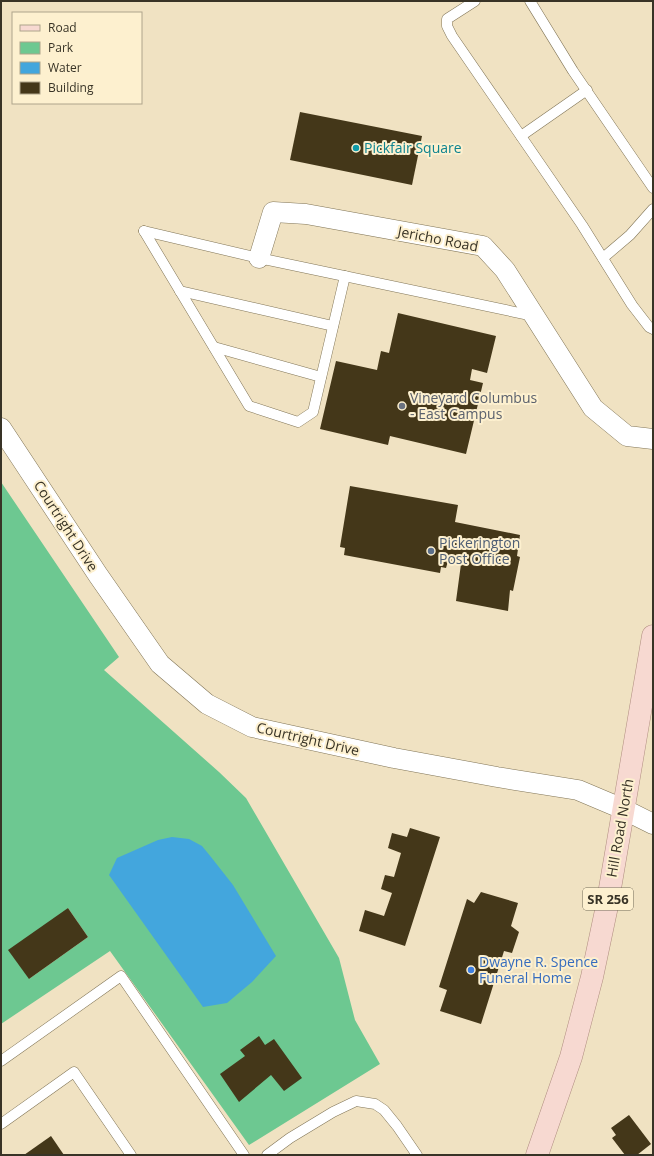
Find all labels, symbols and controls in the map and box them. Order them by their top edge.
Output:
legend [12,12,142,104]
text: Road [48,19,77,36]
text: Park [48,39,74,56]
text: Water [48,59,82,76]
text: Building [48,79,94,96]
place label: Pickfair Square [364,138,462,157]
marker: Pickfair Square [351,143,361,153]
street label: Jericho Road [394,221,480,256]
place label: Vineyard Columbus - East Campus [410,388,538,423]
marker: Vineyard Columbus - East Campus [397,401,407,411]
street label: Courtright Drive [30,477,103,575]
place label: Pickerington Post Office [439,533,520,568]
marker: Pickerington Post Office [426,546,436,556]
street label: Courtright Drive [255,717,361,760]
street label: Hill Road North [601,777,638,879]
road number: SR 256 [583,888,633,910]
place label: Dwayne R. Spence Funeral Home [479,952,598,987]
marker: Dwayne R. Spence Funeral Home [466,965,476,975]

